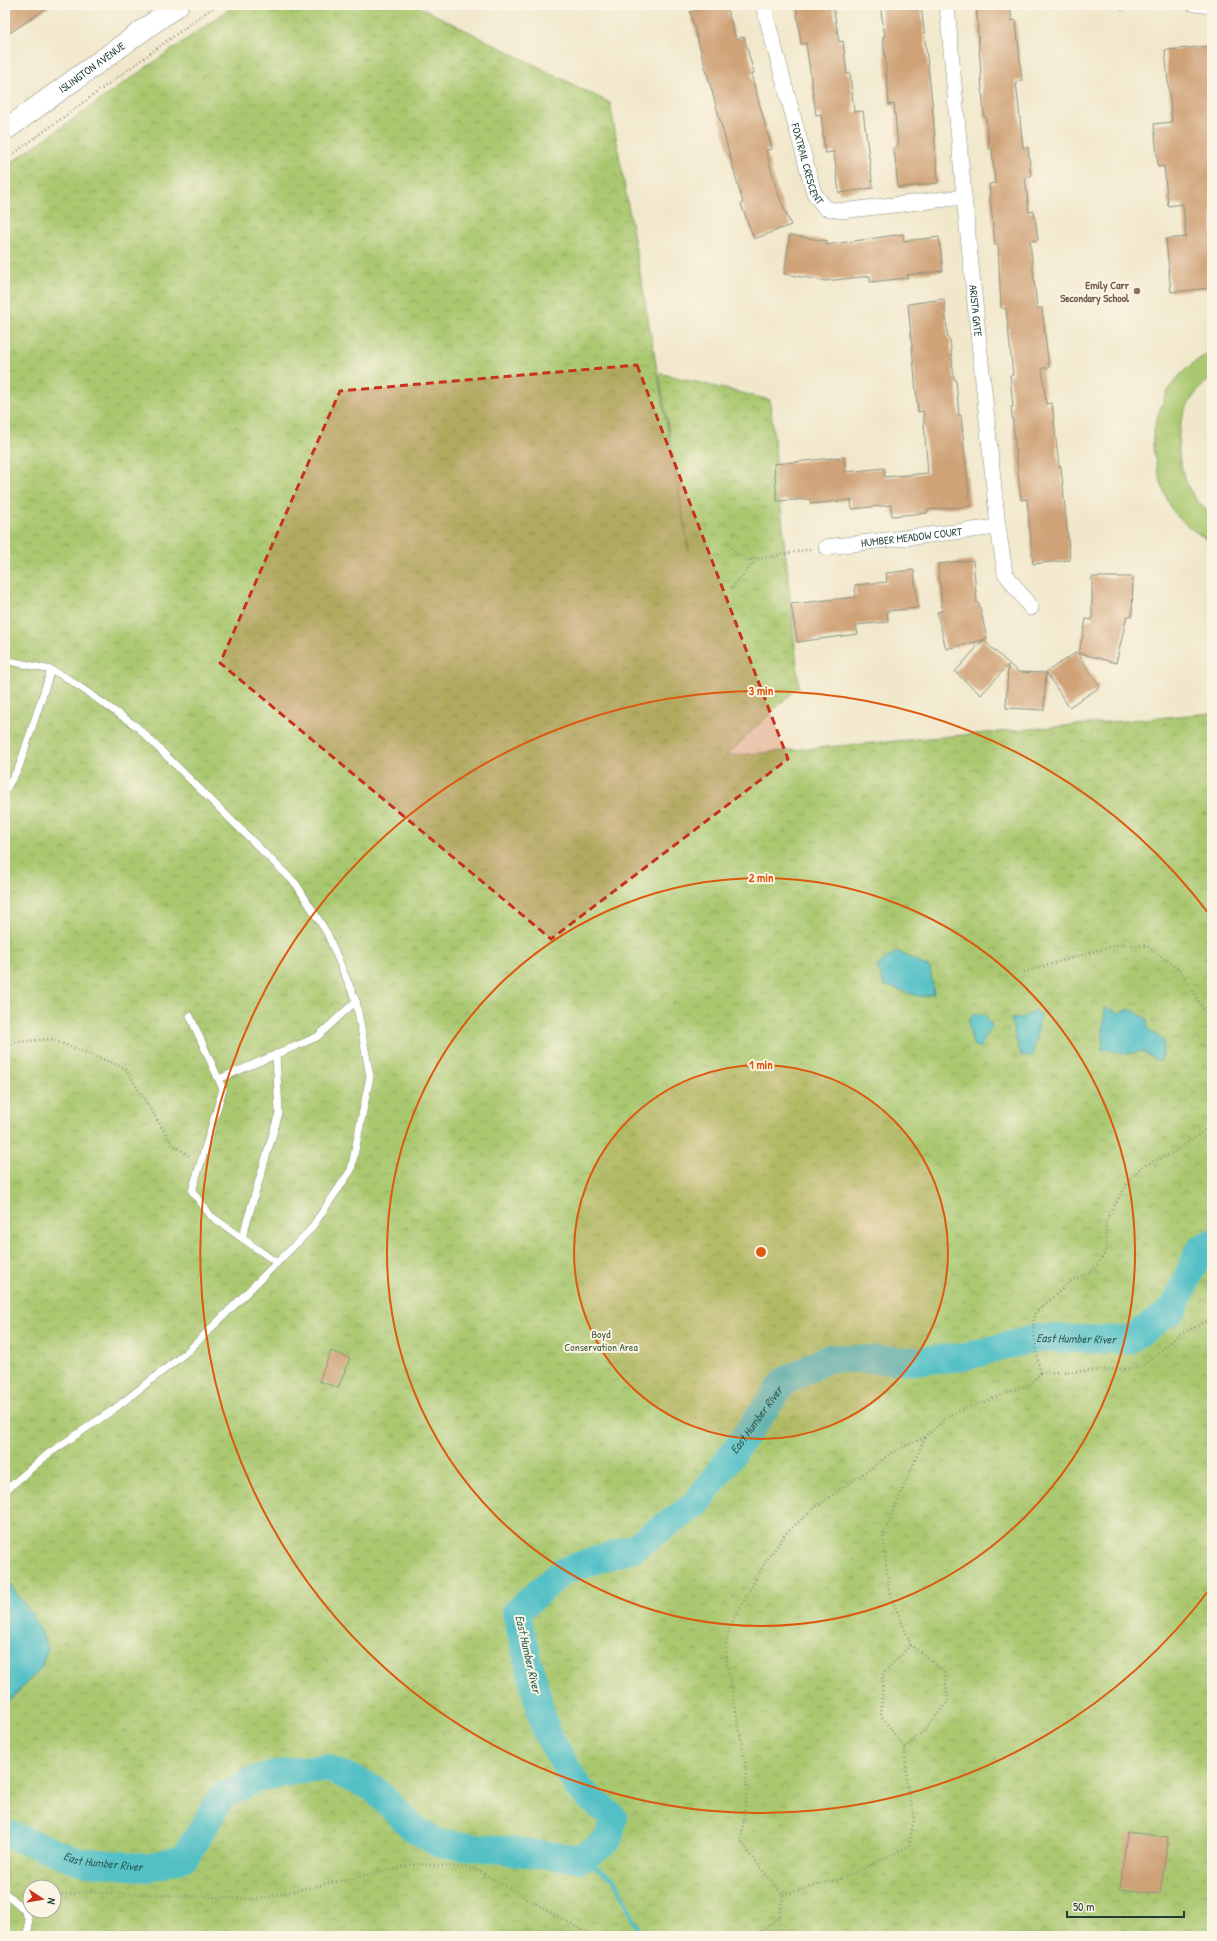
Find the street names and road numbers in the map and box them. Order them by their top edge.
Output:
street label: ISLINGTON AVENUE [56,39,128,96]
street label: FOXTRAIL CRESCENT [788,121,828,208]
street label: ARISTA GATE [966,284,985,337]
street label: HUMBER MEADOW COURT [860,524,964,550]

